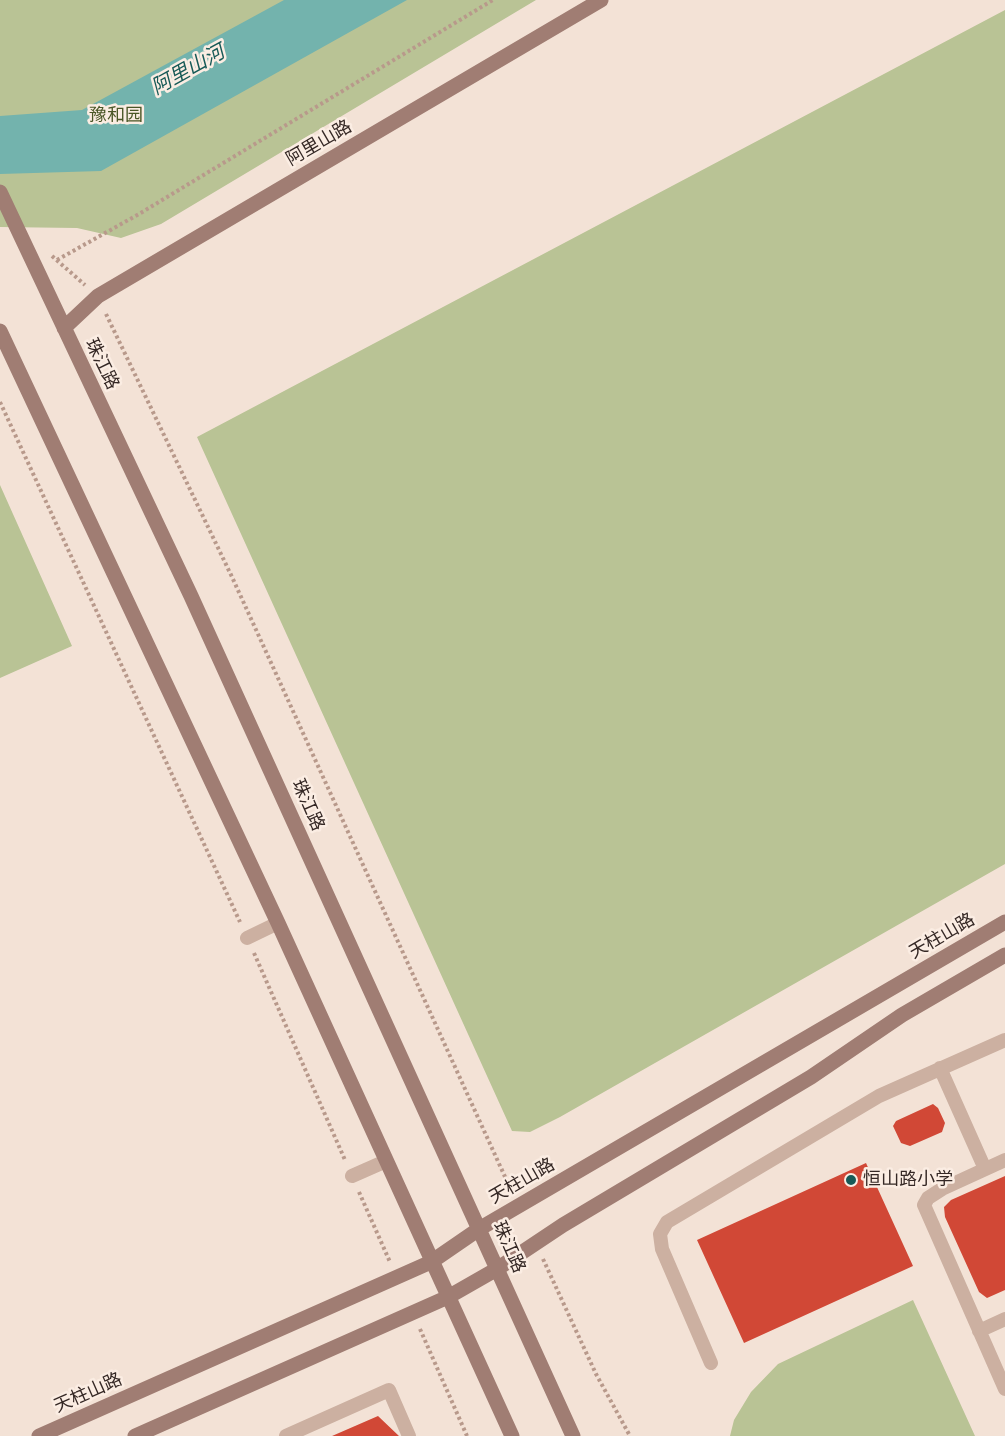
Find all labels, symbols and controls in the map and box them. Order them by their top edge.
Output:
water label: 阿里山河 [147,40,229,100]
park label: 豫和园 [89,105,143,127]
street label: 阿里山路 [282,116,356,170]
street label: 珠江路 [80,335,124,393]
street label: 珠江路 [287,776,329,834]
street label: 天柱山路 [905,909,979,963]
street label: 天柱山路 [485,1154,559,1208]
place label: 恒山路小学 [863,1169,953,1191]
marker: 恒山路小学 [844,1173,858,1187]
street label: 珠江路 [488,1218,530,1276]
street label: 天柱山路 [51,1368,125,1418]

